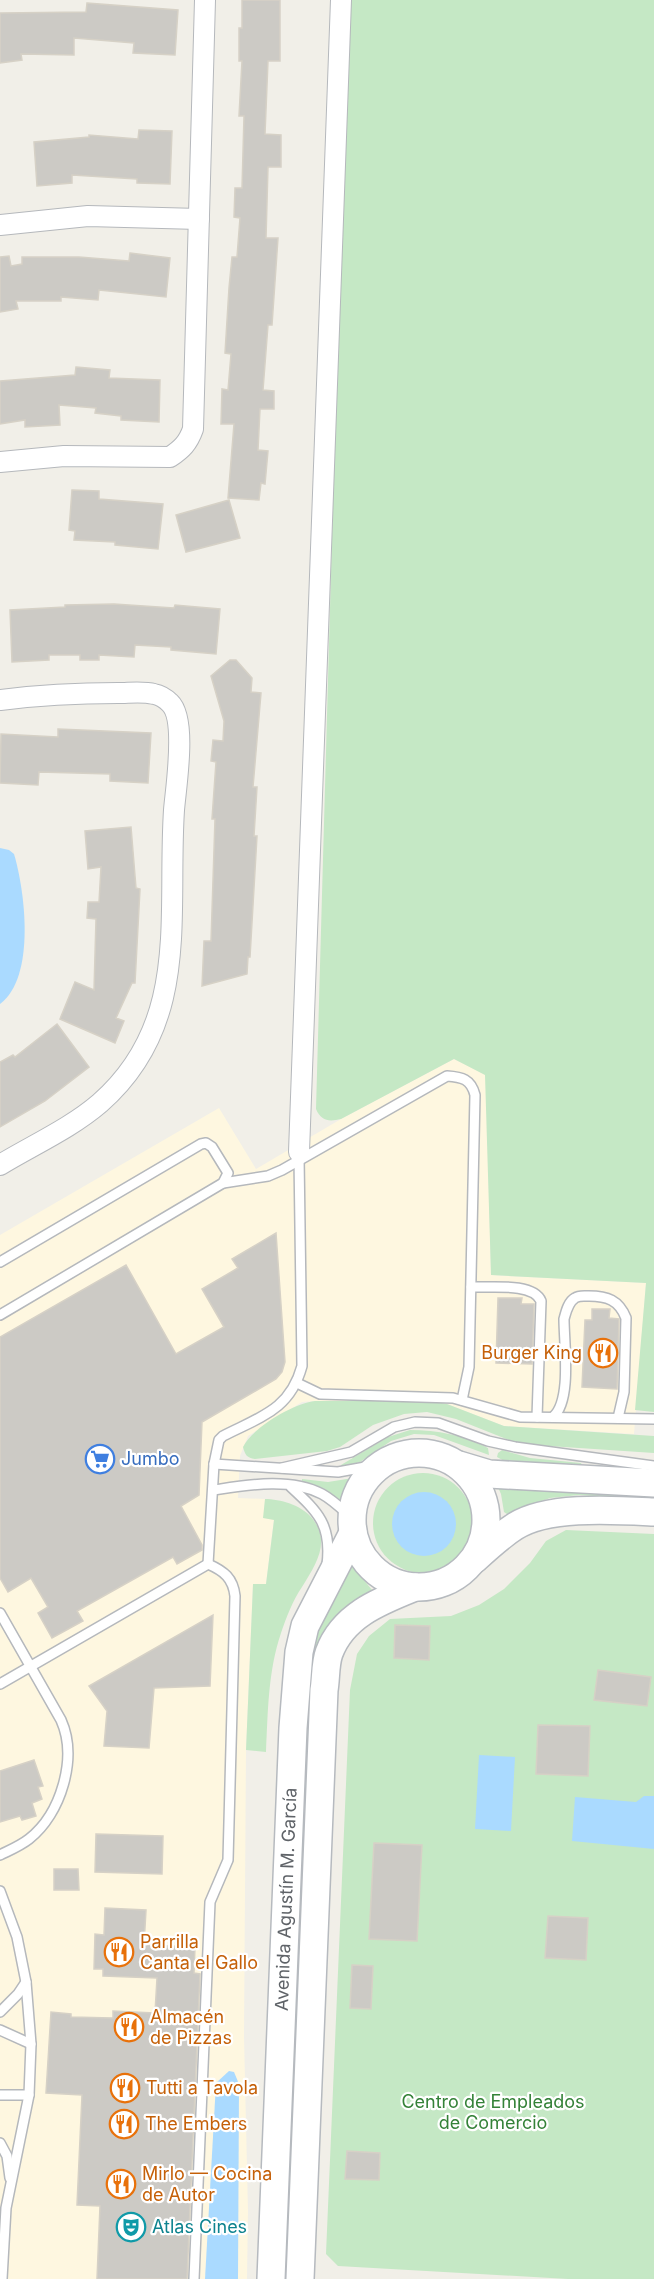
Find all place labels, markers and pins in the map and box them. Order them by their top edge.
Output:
restaurant icon: Burger King [587,1337,619,1369]
place label: Burger King [481,1342,582,1363]
supermarket icon: Jumbo [84,1443,116,1475]
place label: Jumbo [121,1448,180,1469]
place label: Parrilla Canta el Gallo [140,1931,258,1973]
restaurant icon: Parrilla Canta el Gallo [103,1936,135,1968]
place label: Almacén de Pizzas [150,2006,232,2048]
restaurant icon: Almacén de Pizzas [113,2011,145,2043]
restaurant icon: Tutti a Tavola [109,2072,141,2104]
place label: Tutti a Tavola [146,2077,258,2098]
restaurant icon: The Embers [108,2108,140,2140]
place label: The Embers [145,2113,247,2134]
place label: Mirlo — Cocina de Autor [142,2163,272,2205]
restaurant icon: Mirlo — Cocina de Autor [105,2168,137,2200]
theatre icon: Atlas Cines [115,2211,147,2243]
place label: Atlas Cines [152,2216,247,2237]

